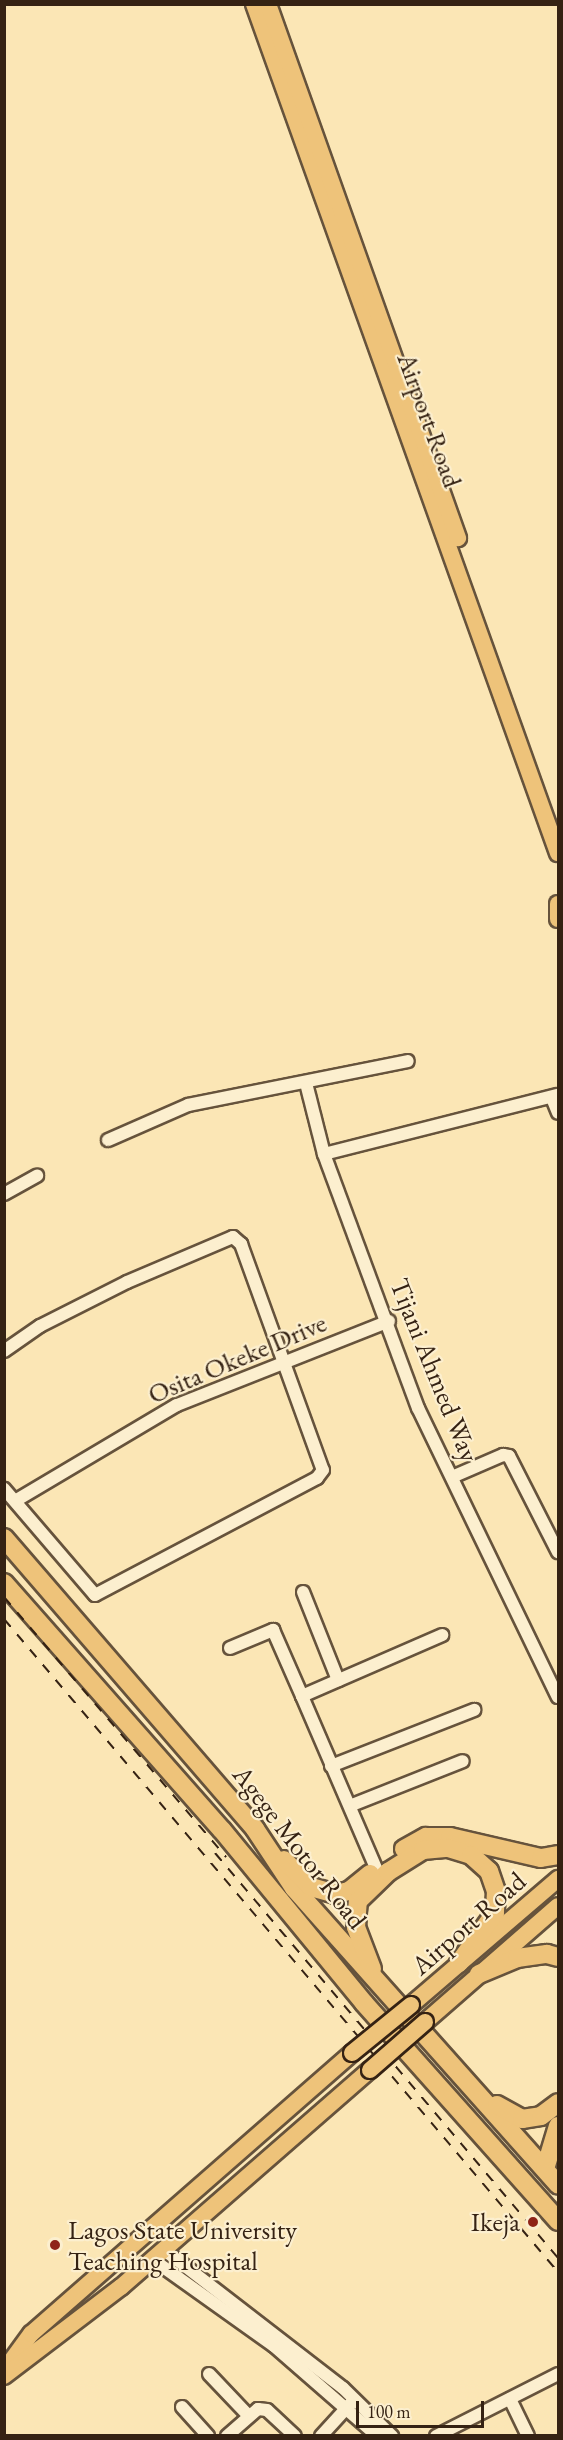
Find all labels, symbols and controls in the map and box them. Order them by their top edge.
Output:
street label: Airport Road [391,348,469,492]
street label: Tijani Ahmed Way [383,1273,487,1467]
street label: Osita Okeke Drive [143,1306,331,1410]
street label: Agege Motor Road [226,1759,374,1935]
street label: Airport Road [404,1864,532,1982]
place label: Ikeja [471,2206,520,2238]
place label: Lagos State University Teaching Hospital [68,2213,297,2276]
marker: Ikeja [524,2213,542,2231]
marker: Lagos State University Teaching Hospital [46,2236,64,2254]
scale bar [359,2389,486,2427]
text: 100 m [367,2400,411,2423]

